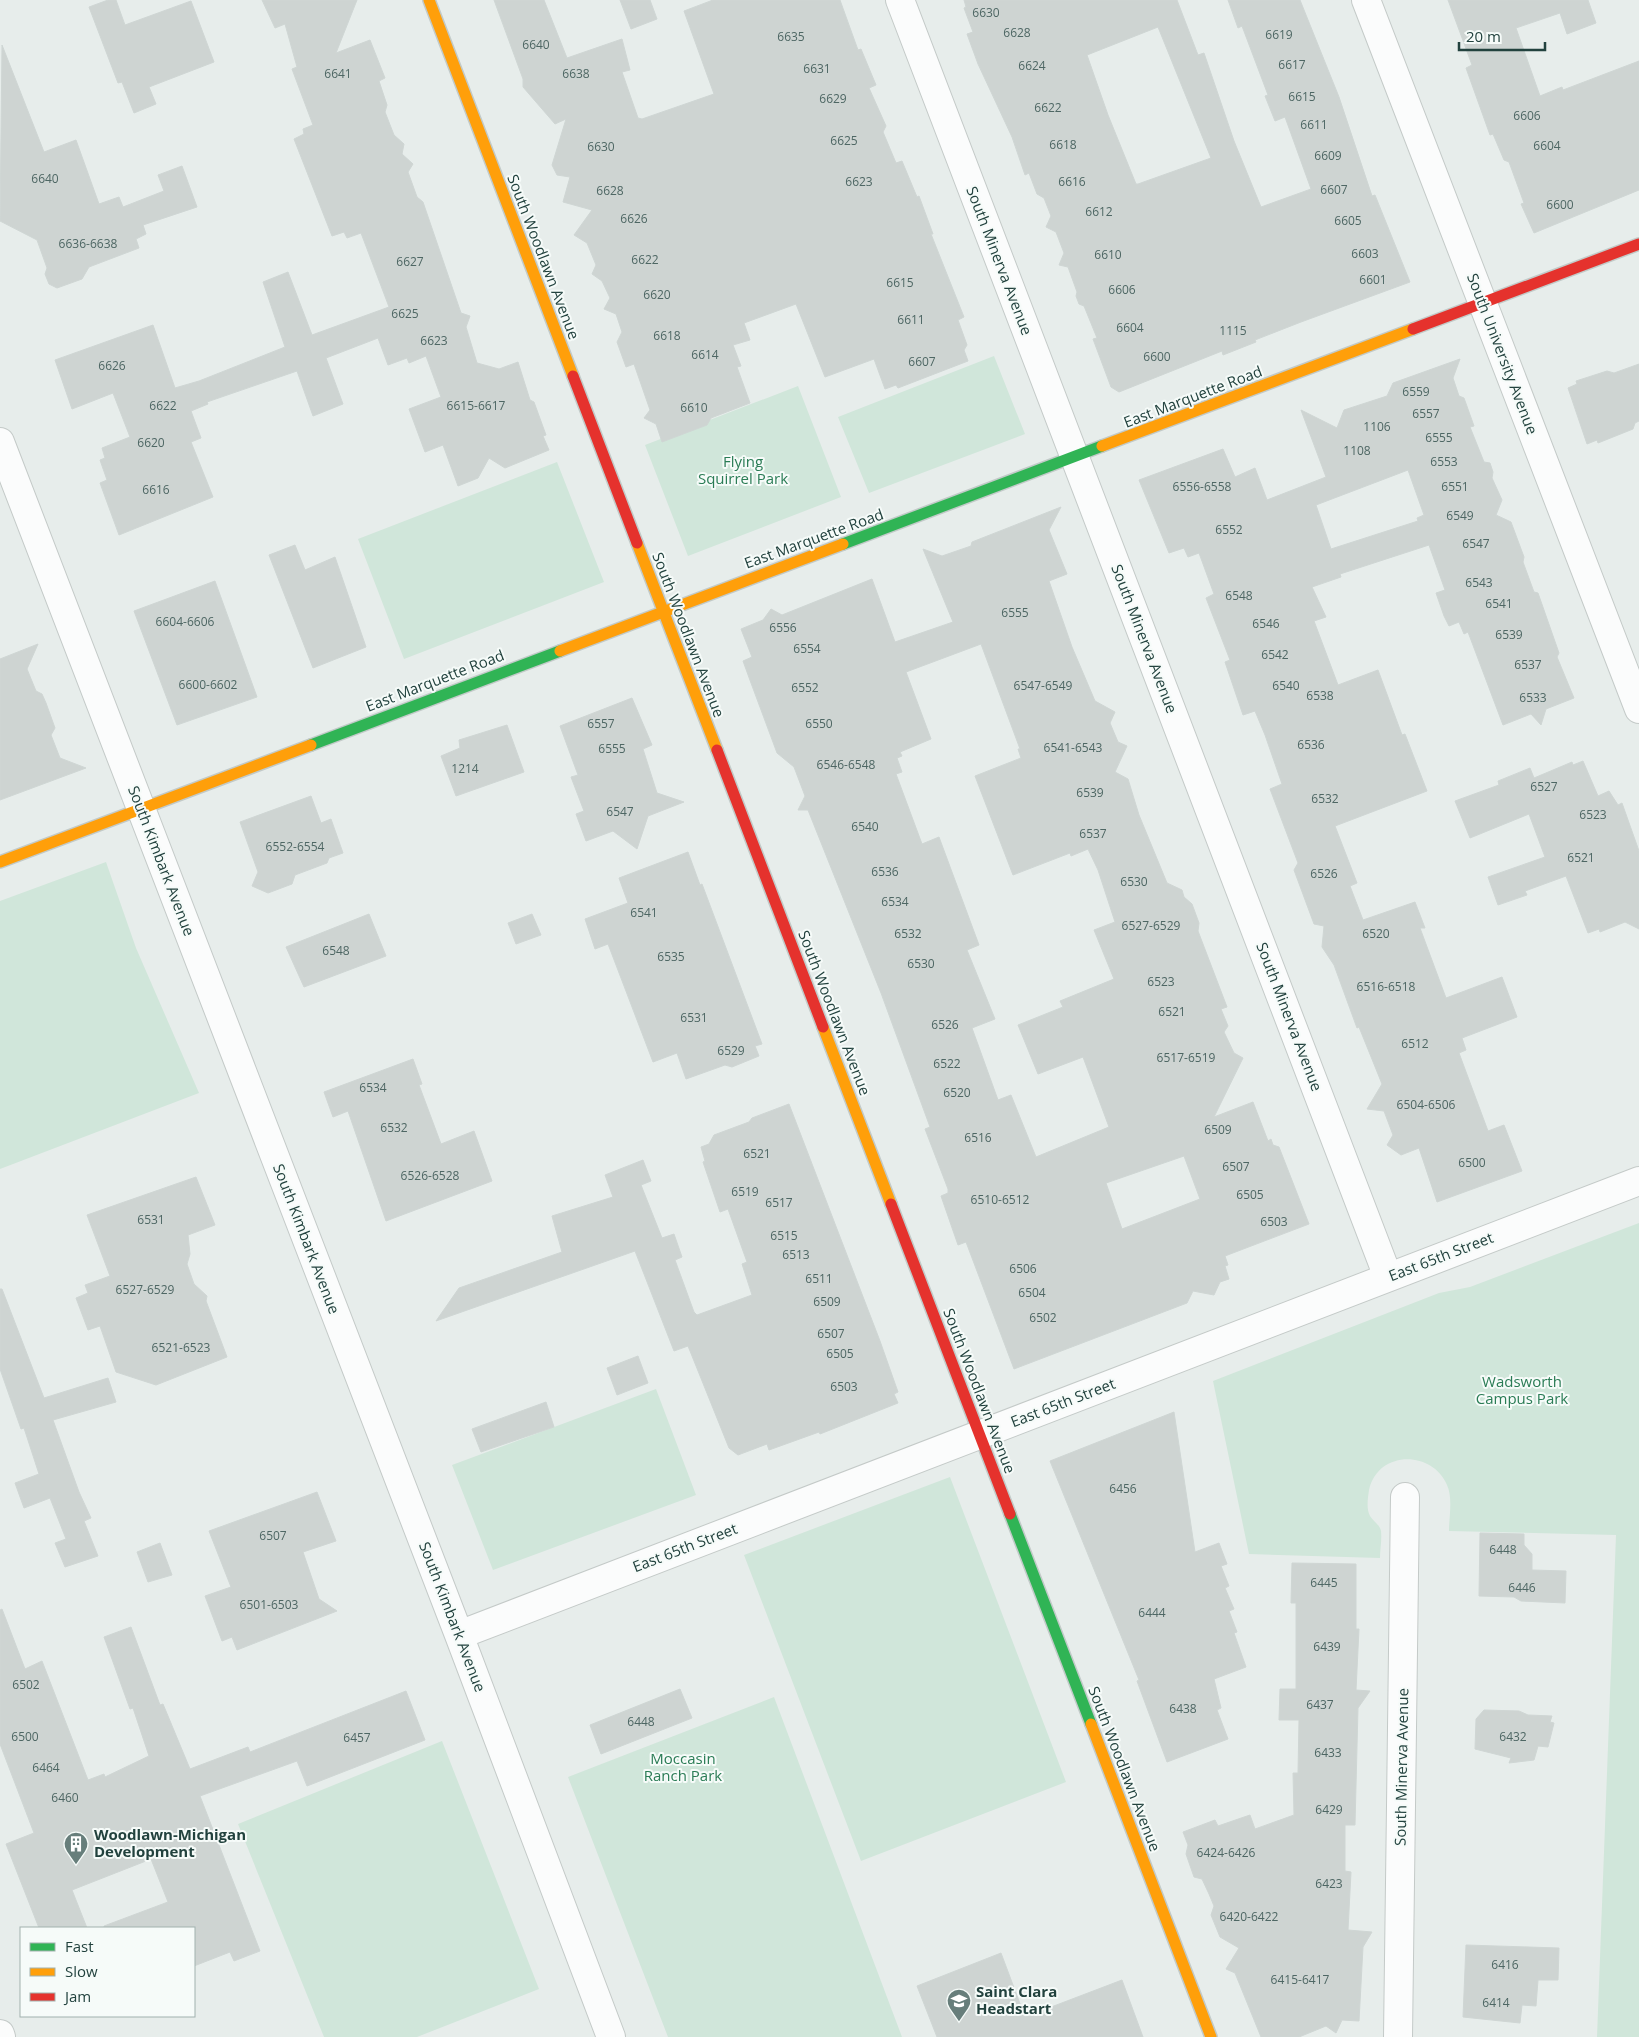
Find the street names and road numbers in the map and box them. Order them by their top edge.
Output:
street label: South Woodlawn Avenue [503,171,585,342]
street label: South Minerva Avenue [962,183,1038,338]
street label: South University Avenue [1463,270,1543,437]
street label: East Marquette Road [1121,360,1265,432]
street label: East Marquette Road [741,504,886,573]
street label: South Woodlawn Avenue [648,549,730,720]
street label: South Minerva Avenue [1107,561,1183,716]
street label: East Marquette Road [363,644,507,716]
street label: South Kimbark Avenue [124,783,200,939]
street label: South Woodlawn Avenue [794,927,876,1098]
street label: South Minerva Avenue [1252,939,1328,1094]
street label: South Kimbark Avenue [269,1161,345,1317]
street label: East 65th Street [1385,1227,1496,1285]
street label: South Woodlawn Avenue [939,1305,1021,1476]
street label: East 65th Street [1007,1373,1118,1431]
street label: East 65th Street [629,1518,740,1576]
street label: South Kimbark Avenue [415,1539,491,1695]
street label: South Woodlawn Avenue [1084,1683,1166,1854]
street label: South Minerva Avenue [1390,1688,1412,1846]

